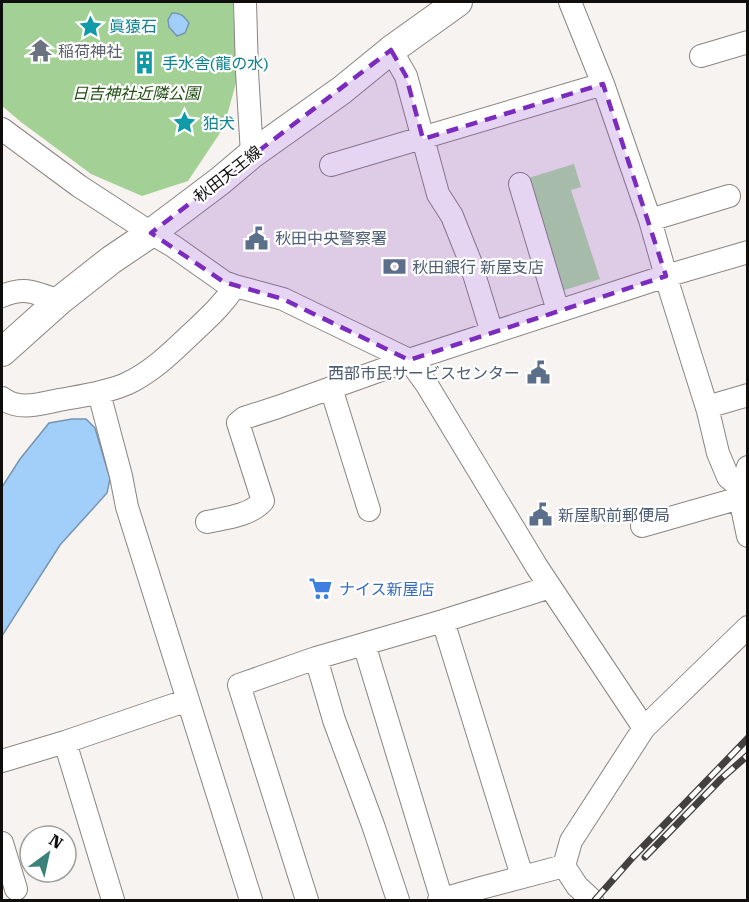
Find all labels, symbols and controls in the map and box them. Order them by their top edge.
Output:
place icon: 眞猿石 [78,13,104,39]
place label: 眞猿石 [109,17,157,36]
temple icon: 稲荷神社 [27,38,53,64]
place label: 稲荷神社 [58,42,122,61]
building icon: 手水舎(龍の水) [131,50,157,76]
place label: 手水舎(龍の水) [162,54,268,73]
park label: 日吉神社近隣公園 [72,84,202,103]
place icon: 狛犬 [172,110,198,136]
place label: 狛犬 [203,114,235,133]
street label: 秋田天王線 [191,142,265,206]
public building icon: 秋田中央警察署 [244,225,270,251]
place label: 秋田中央警察署 [275,229,387,248]
bank icon: 秋田銀行 新屋支店 [381,254,407,280]
place label: 秋田銀行 新屋支店 [412,258,544,277]
public building icon: 西部市民サービスセンター [525,360,551,386]
place label: 西部市民サービスセンター [328,364,520,383]
public building icon: 新屋駅前郵便局 [527,502,553,528]
place label: 新屋駅前郵便局 [558,506,670,525]
supermarket icon: ナイス新屋店 [308,576,334,602]
place label: ナイス新屋店 [339,580,435,599]
north arrow [18,824,78,884]
text: N [46,831,66,853]

